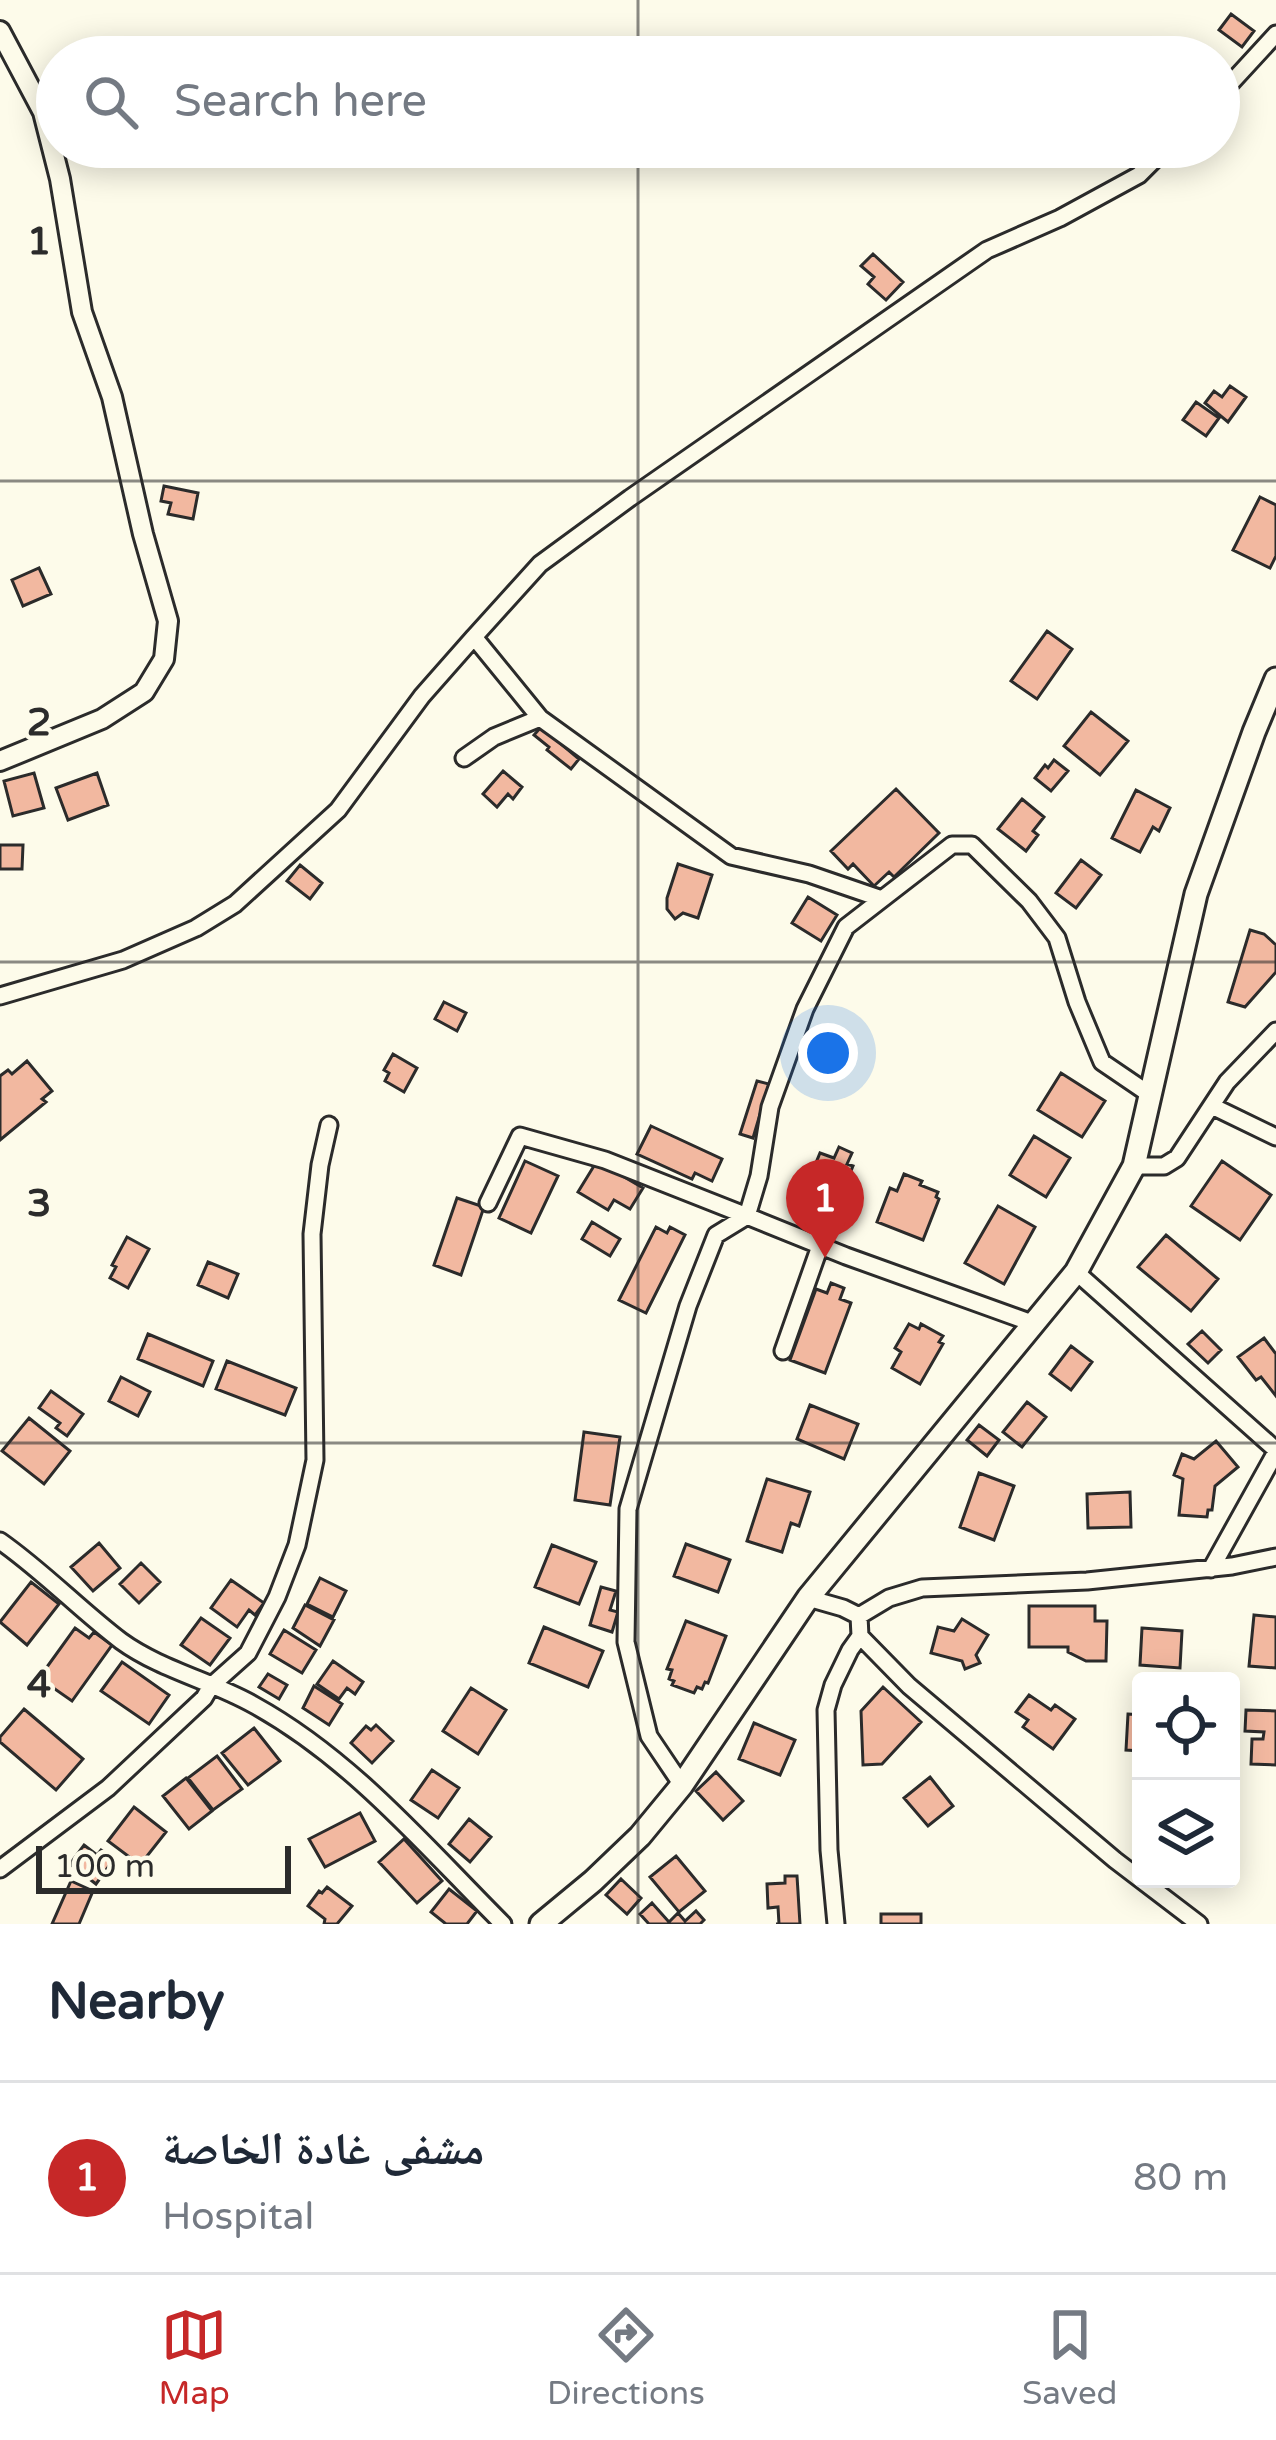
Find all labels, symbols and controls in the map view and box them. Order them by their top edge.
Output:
search box [36,36,1240,168]
icon: search [78,69,144,135]
text: Search here [174,75,427,129]
text: 1 [27,218,51,265]
text: 2 [27,699,51,746]
your location [798,1023,858,1083]
pin: 1 [786,1159,864,1258]
text: 3 [27,1180,51,1227]
text: 4 [27,1661,51,1708]
map controls [1132,1672,1240,1888]
button: locate [1132,1672,1240,1780]
button: layers [1132,1780,1240,1888]
scale bar [36,1840,291,1893]
text: 100 m [54,1847,155,1886]
text: Nearby [48,1971,225,2033]
text: مشفى غادة الخاصة [162,2123,484,2177]
text: 1 [75,2154,99,2201]
text: 80 m [1133,2154,1228,2201]
text: Hospital [162,2193,314,2240]
tab: Map [159,2302,230,2413]
tab: Directions [547,2302,705,2413]
tab: Saved [1022,2302,1117,2413]

